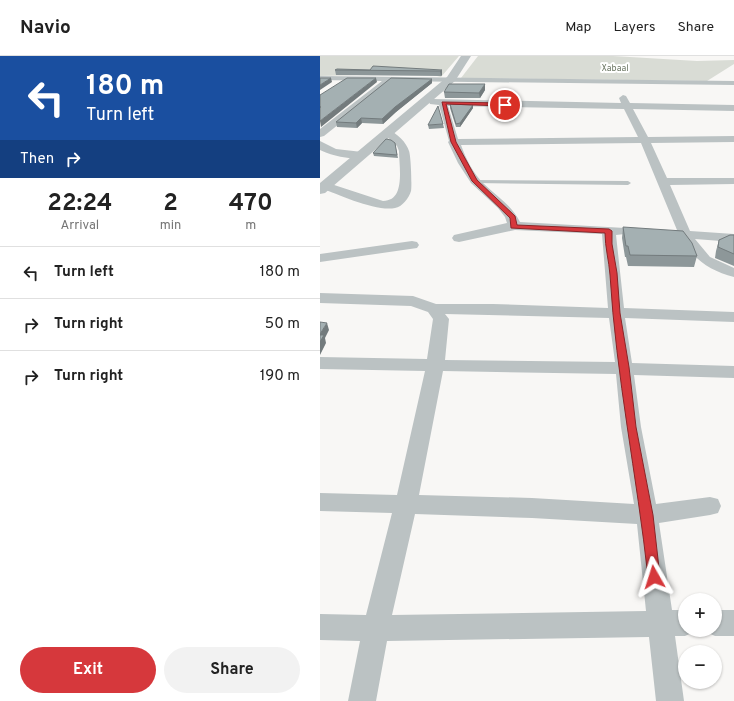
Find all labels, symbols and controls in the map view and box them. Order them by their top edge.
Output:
text: Navio [20,16,71,40]
text: Map [565,19,591,36]
text: Layers [613,19,655,36]
text: Share [677,19,714,36]
park label: Xabaal [601,63,629,74]
text: 180 m [86,69,164,105]
icon: left [20,72,72,124]
pin [488,88,522,122]
icon: arrive [494,94,516,116]
text: Turn left [86,104,154,127]
icon: right [62,148,84,170]
text: Then [20,150,54,169]
text: 22:24 [47,189,113,219]
text: 2 [163,189,178,219]
text: 470 [229,189,273,219]
text: Arrival [61,218,99,234]
text: min [160,218,181,234]
text: m [245,218,256,234]
icon: left [20,262,42,284]
text: Turn left [54,263,114,282]
text: 180 m [260,263,300,282]
icon: right [20,314,42,336]
text: Turn right [54,315,123,334]
text: 50 m [265,315,300,334]
icon: right [20,366,42,388]
text: Turn right [54,367,123,386]
text: 190 m [260,367,300,386]
position arrow [633,556,675,598]
map controls [678,593,722,689]
button: + [678,593,722,637]
button: − [678,645,722,689]
button: Exit [20,647,156,693]
button: Share [164,647,300,693]

